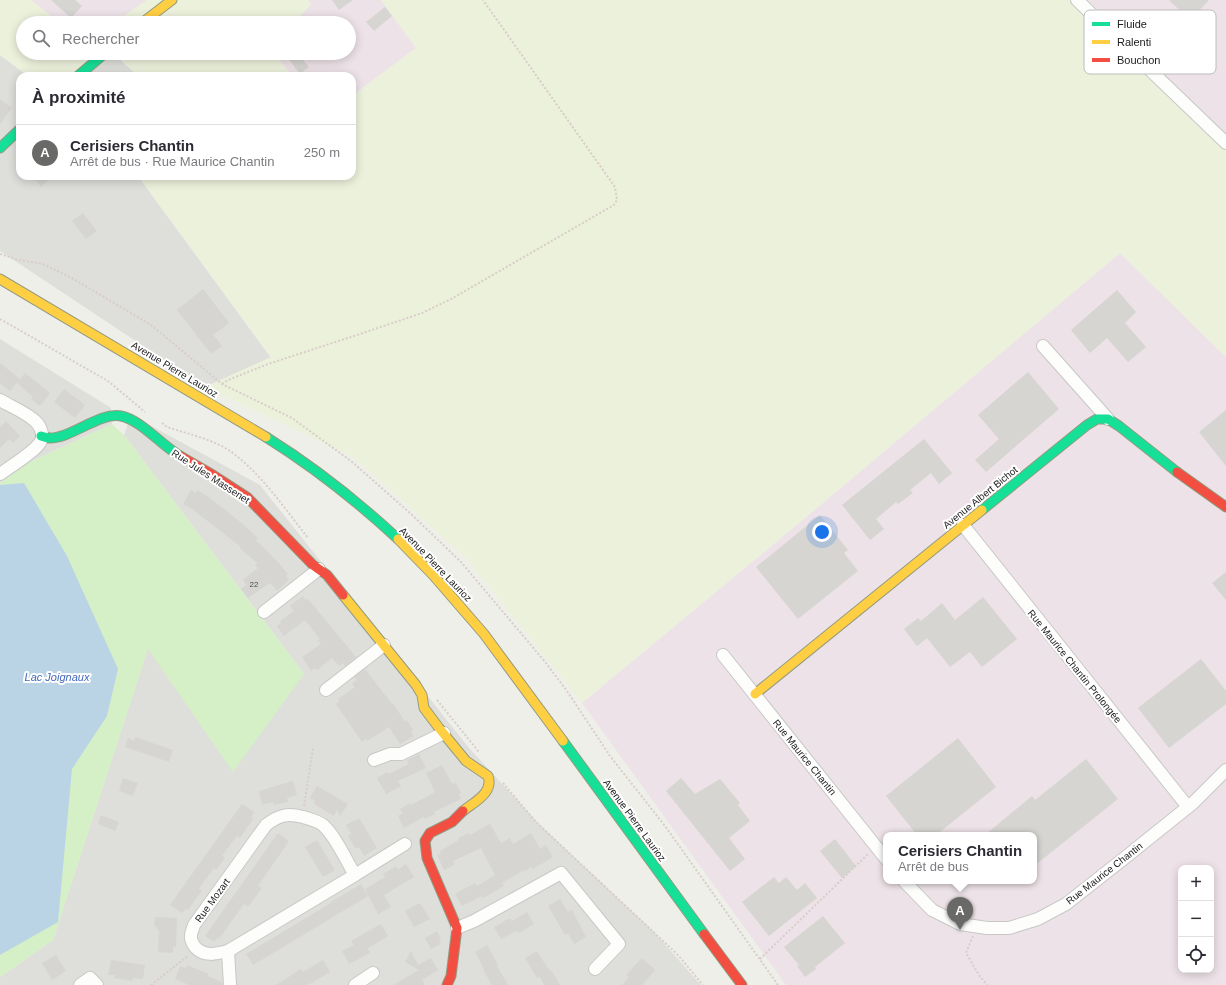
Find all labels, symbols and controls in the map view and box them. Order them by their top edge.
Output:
legend [1084,10,1216,74]
search box [16,16,356,60]
text: Fluide [1117,18,1147,30]
icon: search [30,27,52,49]
text: Rechercher [62,30,140,47]
text: Ralenti [1117,36,1151,48]
text: Bouchon [1117,54,1160,66]
text: À proximité [32,88,126,107]
text: Cerisiers Chantin [70,137,194,154]
text: A [40,145,50,160]
text: 250 m [304,145,340,160]
text: Arrêt de bus · Rue Maurice Chantin [70,154,274,169]
street label: Avenue Pierre Laurioz [130,339,220,400]
street label: Rue Jules Massenet [170,447,252,506]
street label: Avenue Albert Bichot [941,464,1020,531]
your location [812,522,832,542]
street label: Avenue Pierre Laurioz [397,525,474,604]
house number: 22 [250,580,259,589]
street label: Rue Maurice Chantin Prolongée [1026,608,1124,725]
water label: Lac Joignaux [25,671,90,683]
street label: Rue Maurice Chantin [771,717,838,797]
street label: Avenue Pierre Laurioz [601,777,668,863]
popup [883,832,1037,884]
street label: Rue Maurice Chantin [1064,840,1145,907]
text: Cerisiers Chantin [898,842,1022,859]
text: Arrêt de bus [898,859,969,874]
map controls [1178,865,1214,973]
button: + [1178,865,1214,901]
street label: Rue Mozart [193,876,232,924]
pin: A [947,897,973,930]
button: − [1178,901,1214,937]
button: locate [1178,937,1214,973]

